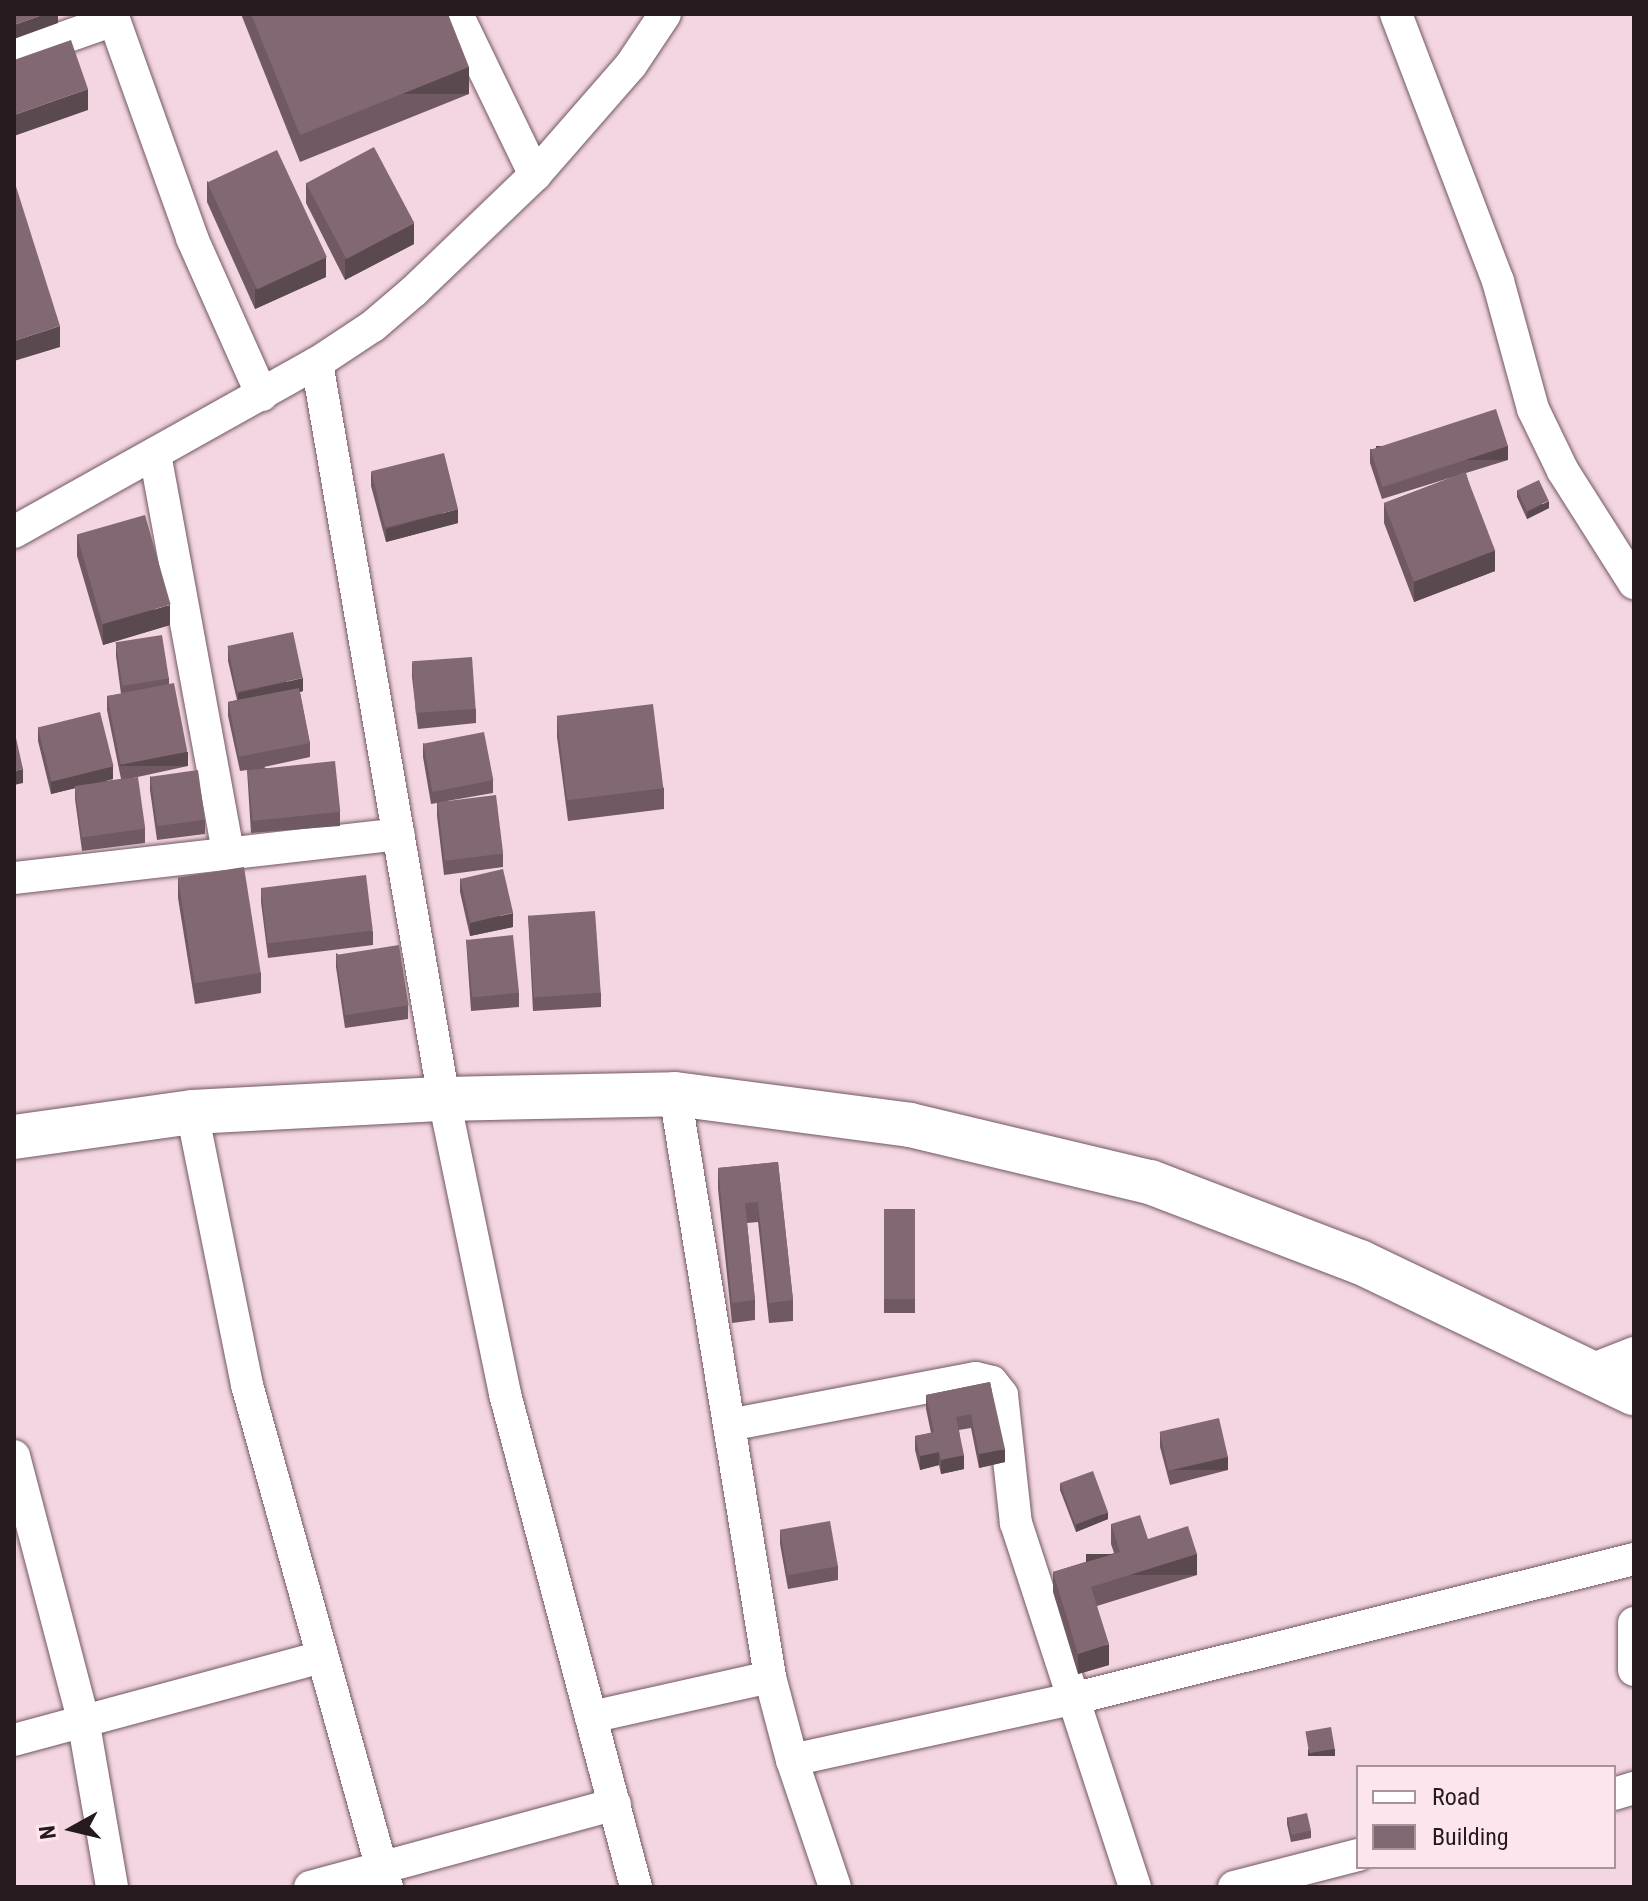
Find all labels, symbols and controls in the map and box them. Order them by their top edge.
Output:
legend [1356,1765,1616,1869]
text: Road [1432,1783,1480,1811]
north arrow [32,1789,112,1869]
text: Building [1432,1823,1509,1851]
text: N [34,1824,61,1841]

